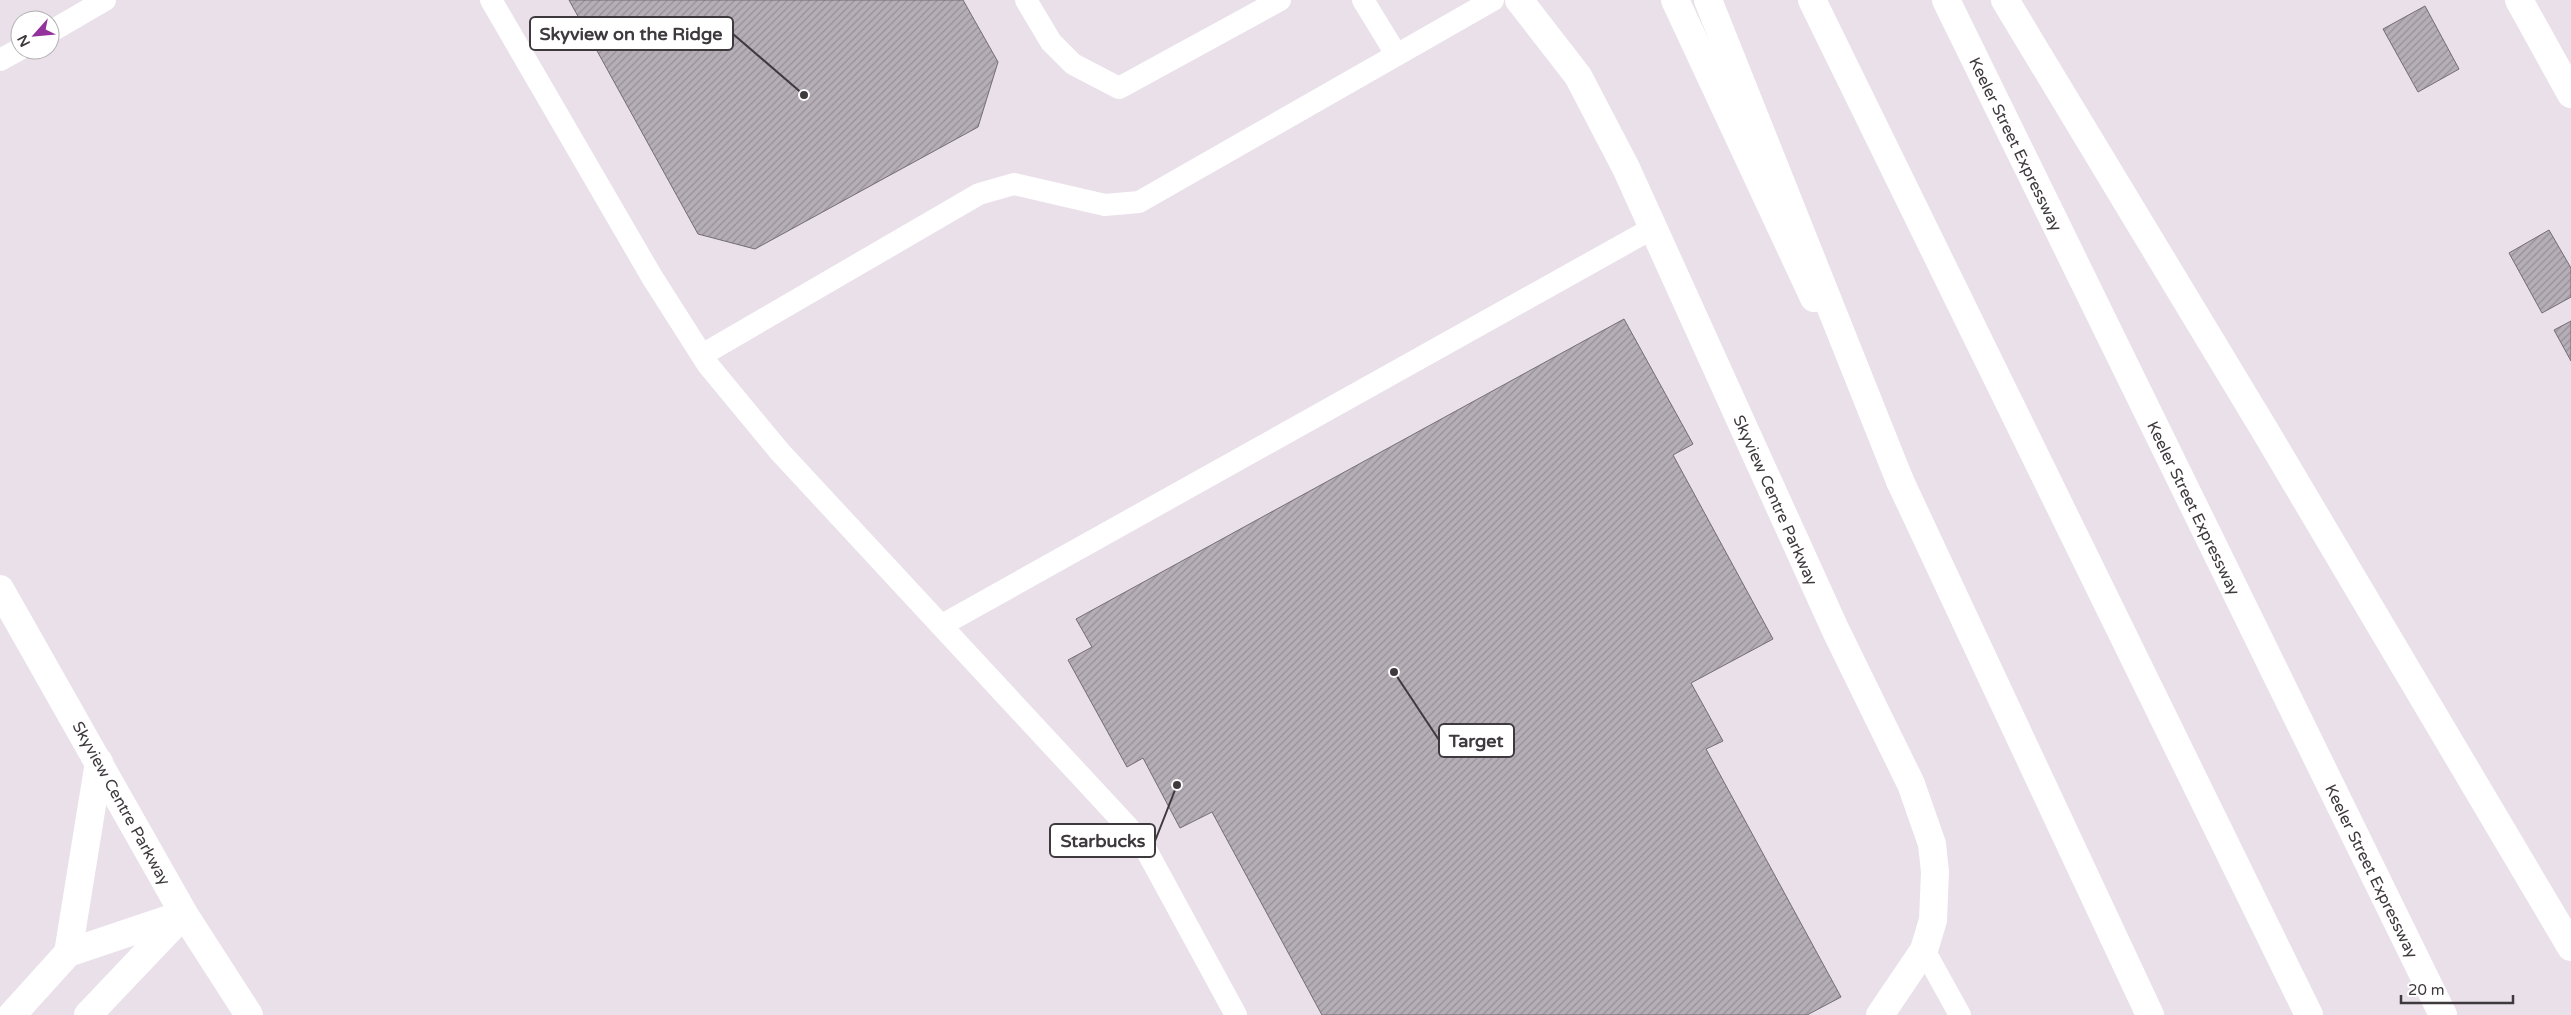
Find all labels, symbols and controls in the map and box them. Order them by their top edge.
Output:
north arrow [10,10,60,60]
callout: Skyview on the Ridge [530,17,733,50]
text: Skyview on the Ridge [540,23,722,45]
text: N [14,32,34,50]
street label: Keeler Street Expressway [1964,54,2066,235]
street label: Skyview Centre Parkway [1728,412,1822,589]
street label: Keeler Street Expressway [2142,418,2244,599]
street label: Skyview Centre Parkway [68,718,175,889]
callout: Target [1439,724,1514,757]
text: Target [1448,730,1503,752]
street label: Keeler Street Expressway [2320,781,2422,962]
callout: Starbucks [1050,824,1155,857]
text: Starbucks [1061,830,1146,852]
scale bar [2401,972,2514,1004]
text: 20 m [2408,981,2445,999]

